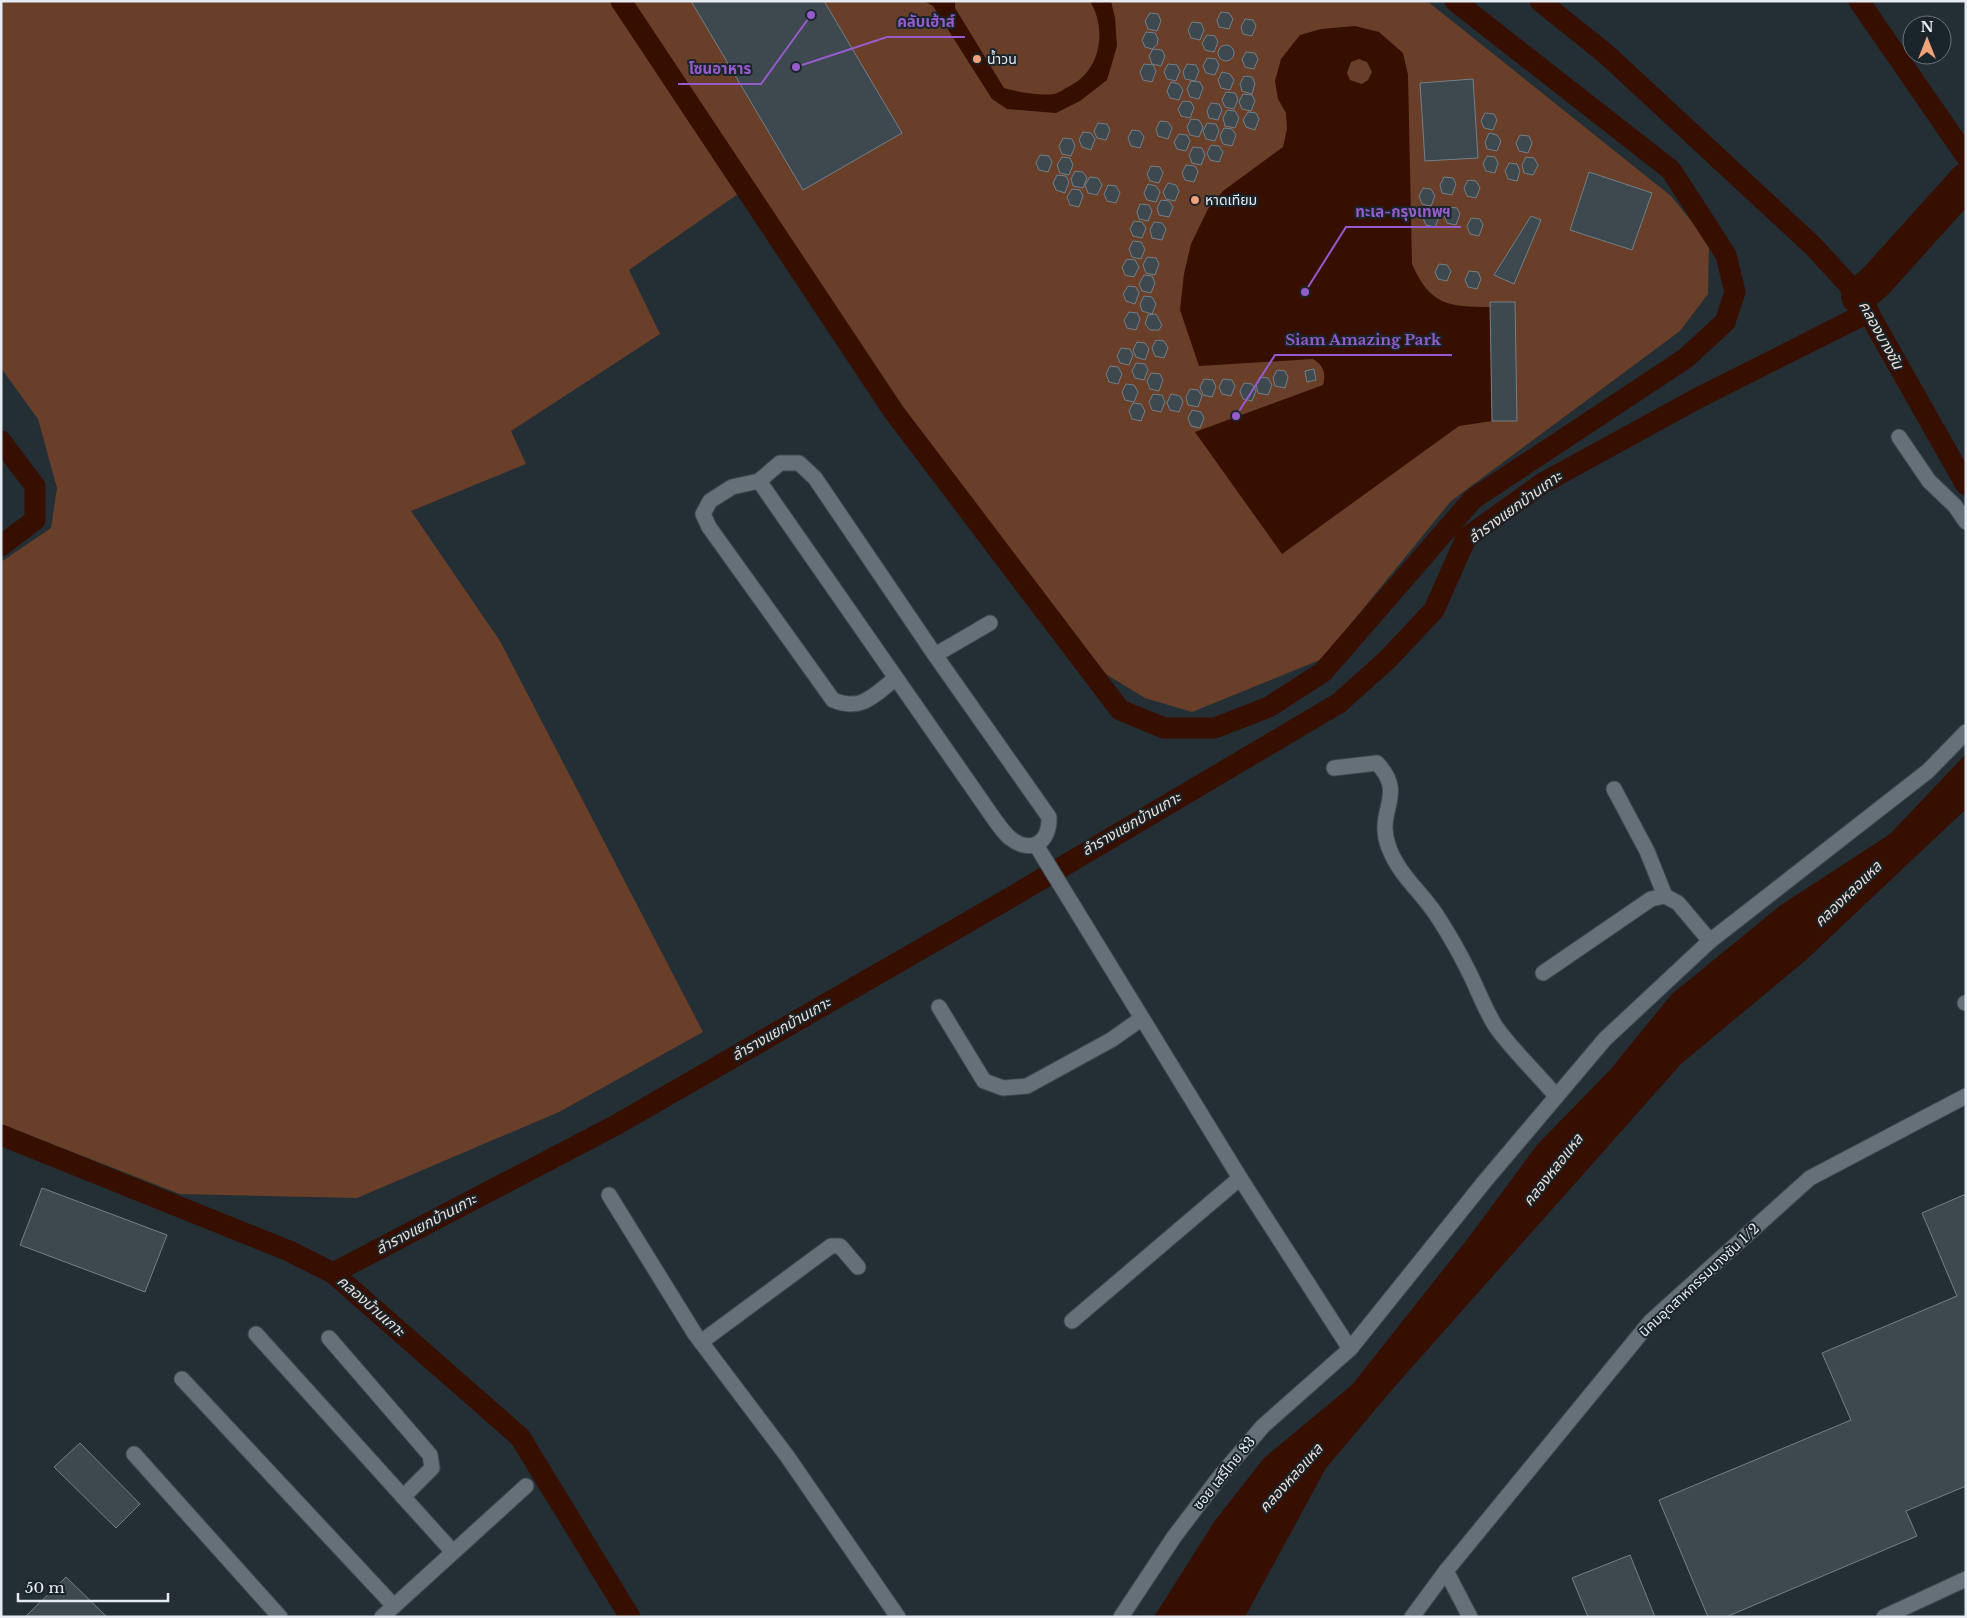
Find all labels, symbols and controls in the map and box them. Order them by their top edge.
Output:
callout: คลับเฮ้าส์ [887,7,965,37]
text: คลับเฮ้าส์ [897,12,955,31]
north arrow [1902,15,1952,65]
text: N [1920,18,1934,36]
place label: น้ำวน [987,49,1017,68]
marker: น้ำวน [971,53,983,65]
callout: โซนอาหาร [678,54,761,84]
text: โซนอาหาร [689,59,751,78]
place label: หาดเทียม [1205,191,1257,209]
marker: หาดเทียม [1189,194,1201,206]
callout: ทะเล-กรุงเทพฯ [1346,197,1461,227]
text: ทะเล-กรุงเทพฯ [1355,202,1451,221]
water label: คลองบางชัน [1855,297,1908,373]
callout: Siam Amazing Park [1275,325,1452,355]
text: Siam Amazing Park [1285,330,1442,349]
water label: ลำรางแยกบ้านเกาะ [1464,465,1567,547]
water label: ลำรางแยกบ้านเกาะ [1078,787,1185,860]
water label: คลองหลอแหล [1810,857,1886,930]
water label: ลำรางแยกบ้านเกาะ [728,992,835,1065]
water label: คลองหลอแหล [1519,1129,1587,1210]
water label: ลำรางแยกบ้านเกาะ [372,1188,481,1258]
street label: นิคมอุตสาหกรรมบางชัน 1/2 [1635,1219,1763,1341]
water label: คลองบ้านเกาะ [334,1271,410,1341]
street label: ซอย เสรีไทย 83 [1189,1433,1259,1513]
water label: คลองหลอแหล [1255,1439,1327,1516]
scale bar [18,1570,168,1602]
text: 50 m [25,1578,65,1597]

